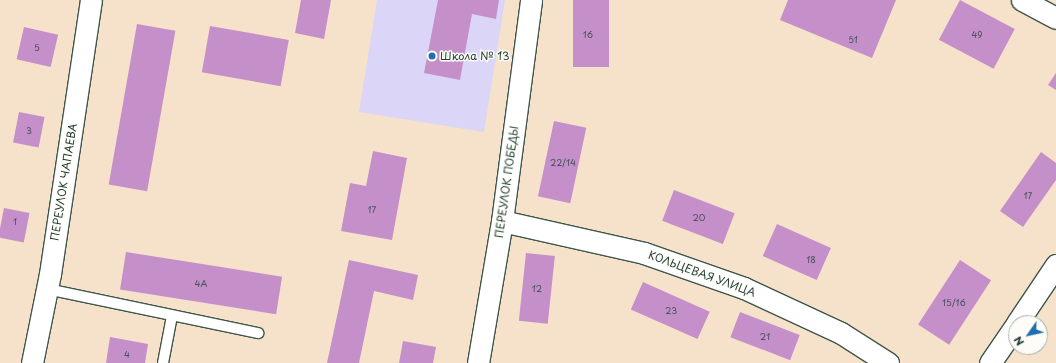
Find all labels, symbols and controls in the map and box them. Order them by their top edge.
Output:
house number: 16 [583,29,593,39]
house number: 49 [971,29,983,39]
house number: 51 [848,34,858,44]
house number: 5 [34,42,40,52]
place label: Школа № 13 [440,49,510,63]
marker: Школа № 13 [427,51,437,61]
street label: ПЕРЕУЛОК ЧАПАЕВА [48,122,80,242]
house number: 3 [26,125,32,135]
street label: ПЕРЕУЛОК ПОБЕДЫ [493,125,521,239]
house number: 22/14 [550,157,576,167]
house number: 17 [1024,190,1032,200]
house number: 17 [368,204,376,214]
house number: 20 [693,212,705,222]
house number: 1 [13,216,17,226]
street label: КОЛЬЦЕВАЯ УЛИЦА [647,249,757,299]
house number: 18 [806,254,816,264]
house number: 4А [195,278,207,288]
house number: 12 [532,283,542,293]
house number: 15/16 [942,297,966,307]
house number: 23 [665,305,677,315]
north arrow [1008,315,1048,355]
house number: 21 [760,331,770,341]
text: N [1009,333,1028,350]
house number: 4 [124,349,130,359]

